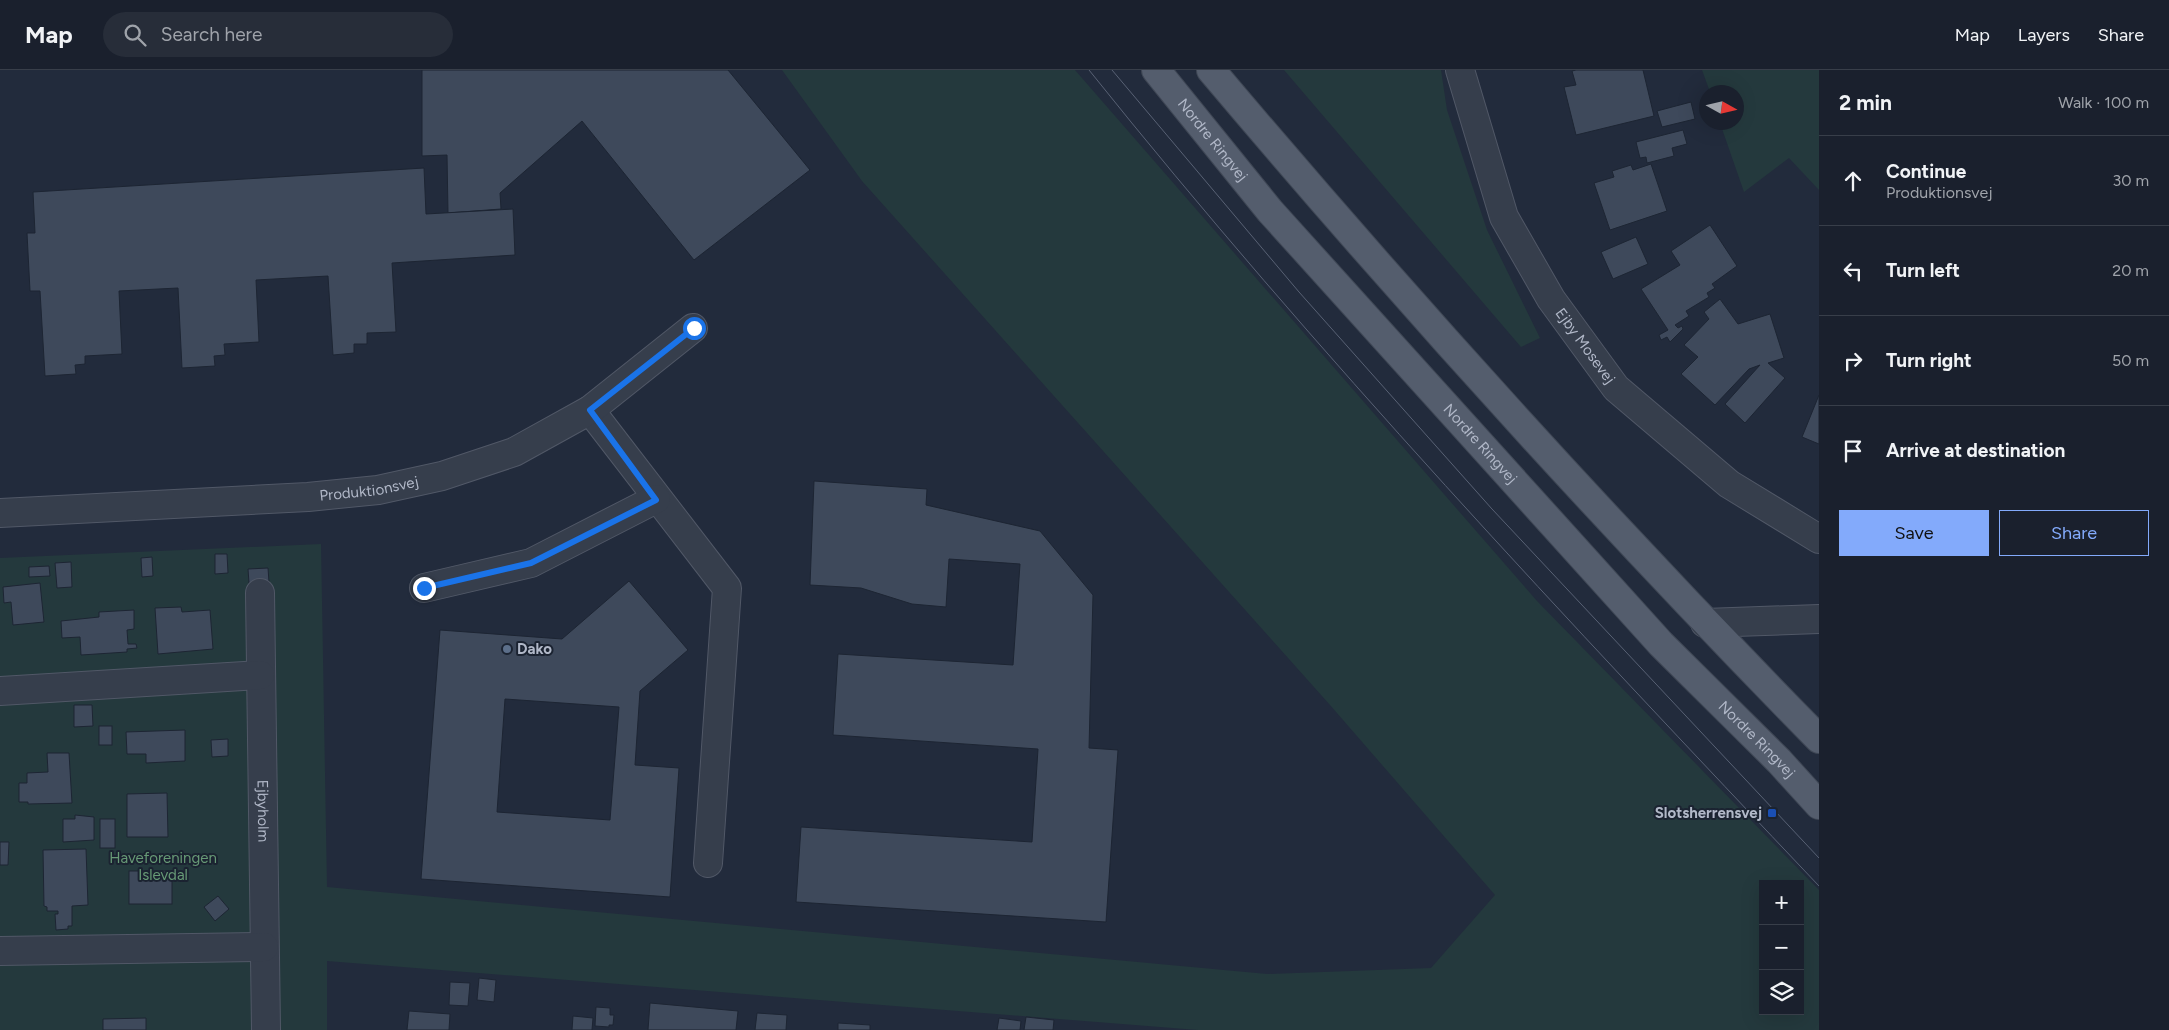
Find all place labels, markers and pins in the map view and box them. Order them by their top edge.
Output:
place label: Dako [517,640,552,658]
marker: Dako [501,643,513,655]
place label: Slotsherrensvej [1655,804,1762,822]
marker: Slotsherrensvej [1766,807,1778,819]

